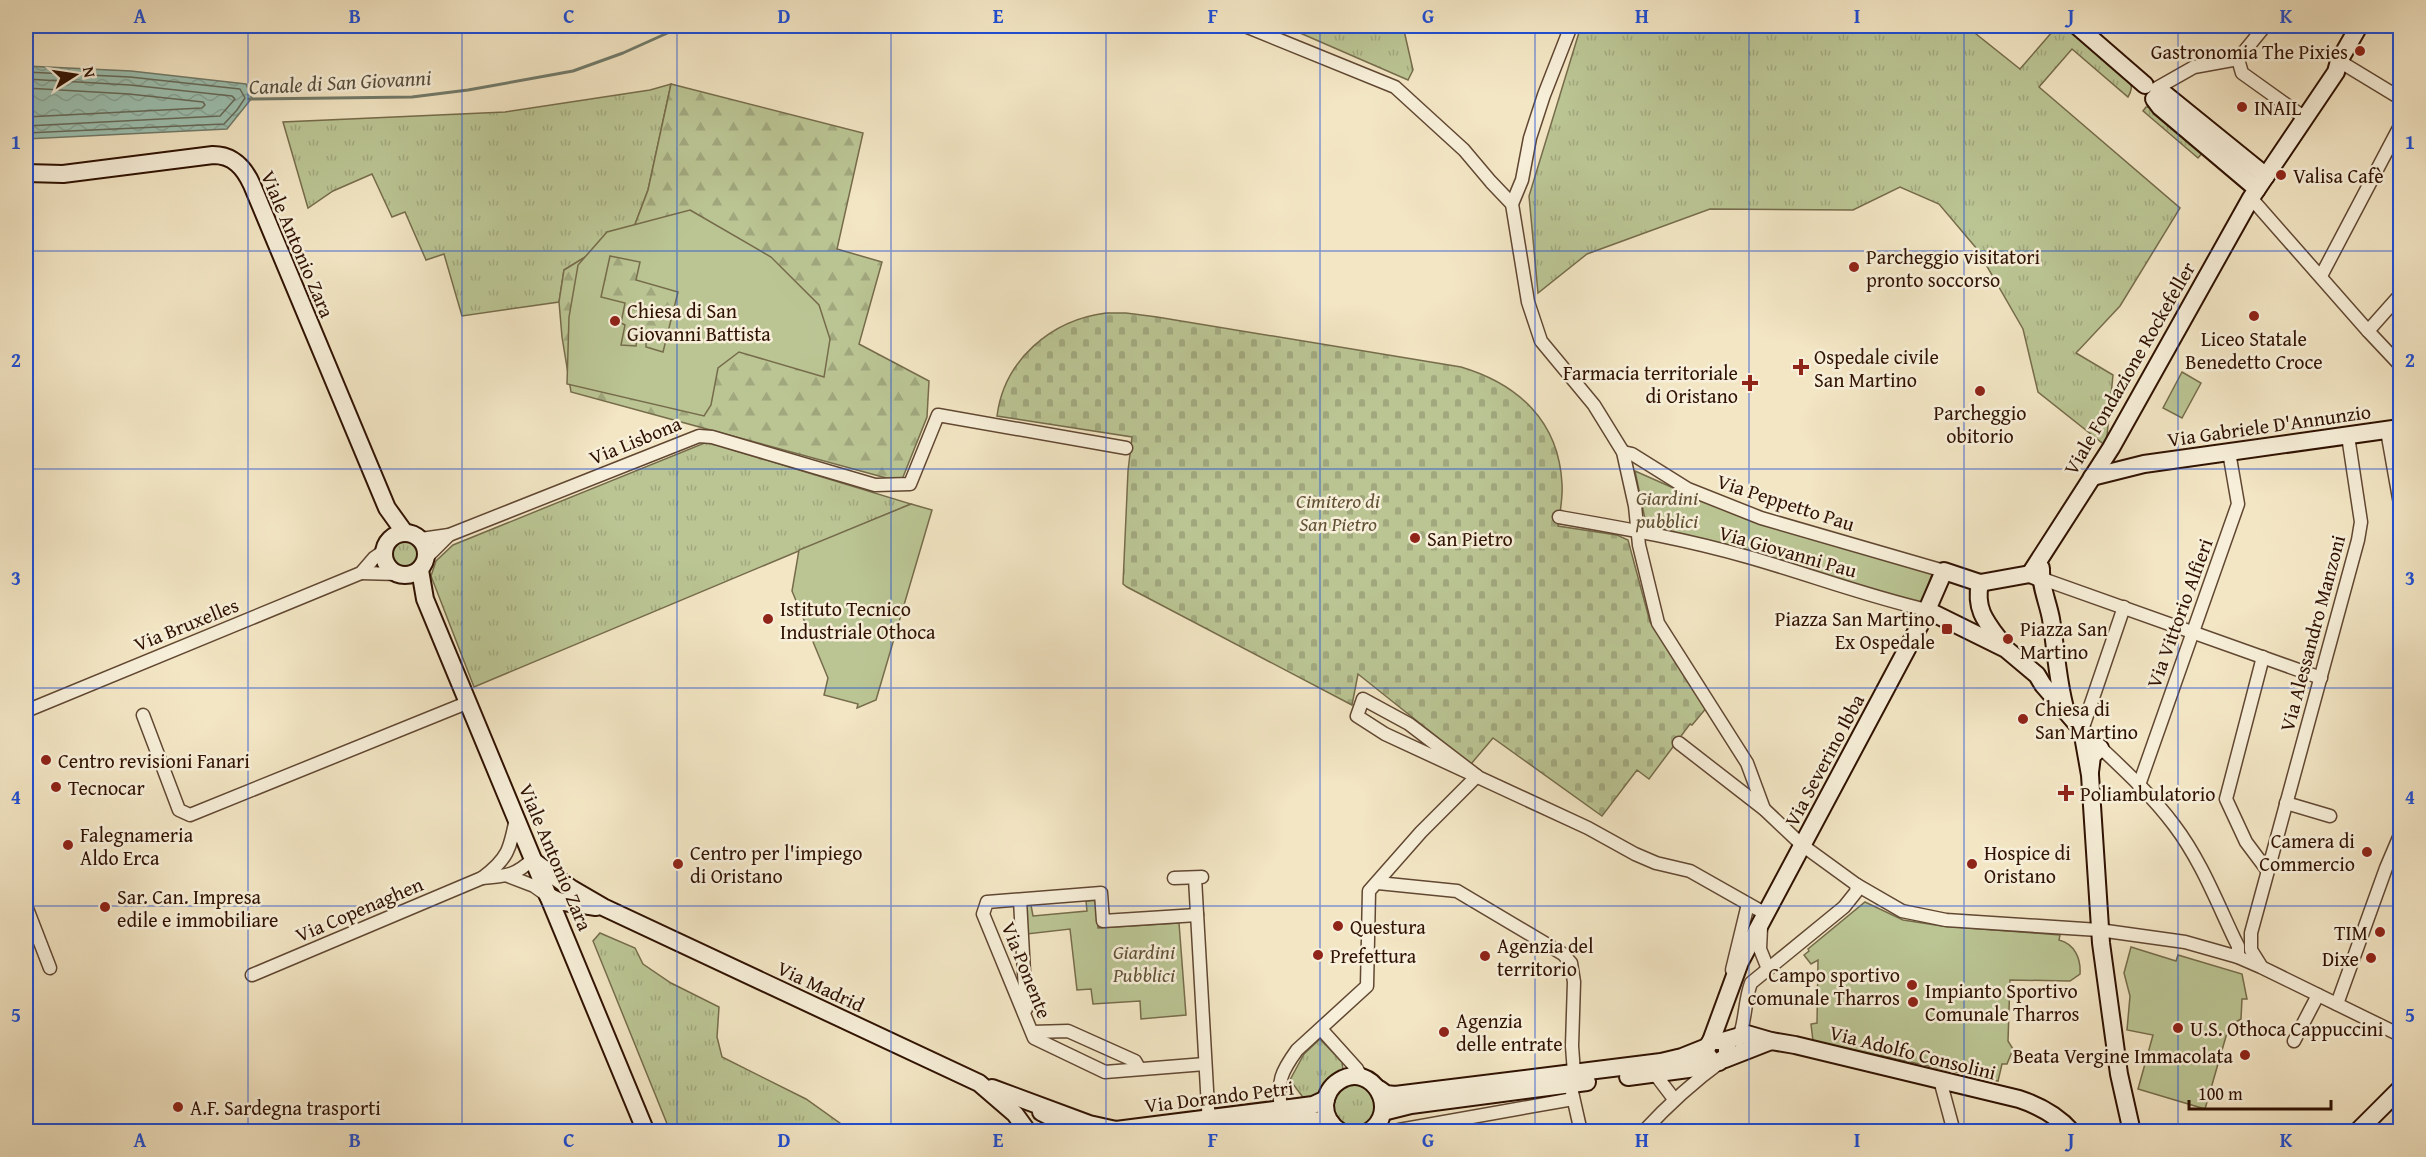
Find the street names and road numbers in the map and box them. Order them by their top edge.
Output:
street label: Viale Antonio Zara [254,166,342,323]
street label: Viale Fondazione Rockefeller [2056,256,2202,480]
street label: Via Gabriele D'Annunzio [2165,396,2373,454]
street label: Via Lisbona [585,408,686,472]
street label: Via Peppetto Pau [1713,466,1859,538]
street label: Via Giovanni Pau [1716,517,1861,585]
street label: Via Alessandro Manzoni [2272,531,2352,734]
street label: Via Vittorio Alfieri [2139,534,2220,692]
street label: Via Bruxelles [129,590,243,658]
street label: Via Severino Ibba [1777,688,1871,832]
street label: Viale Antonio Zara [512,779,600,936]
street label: Via Copenaghen [291,869,427,949]
street label: Via Ponente [994,917,1060,1023]
street label: Via Madrid [772,953,870,1019]
street label: Via Adolfo Consolini [1827,1017,2000,1087]
street label: Via Dorando Petri [1143,1072,1296,1120]

